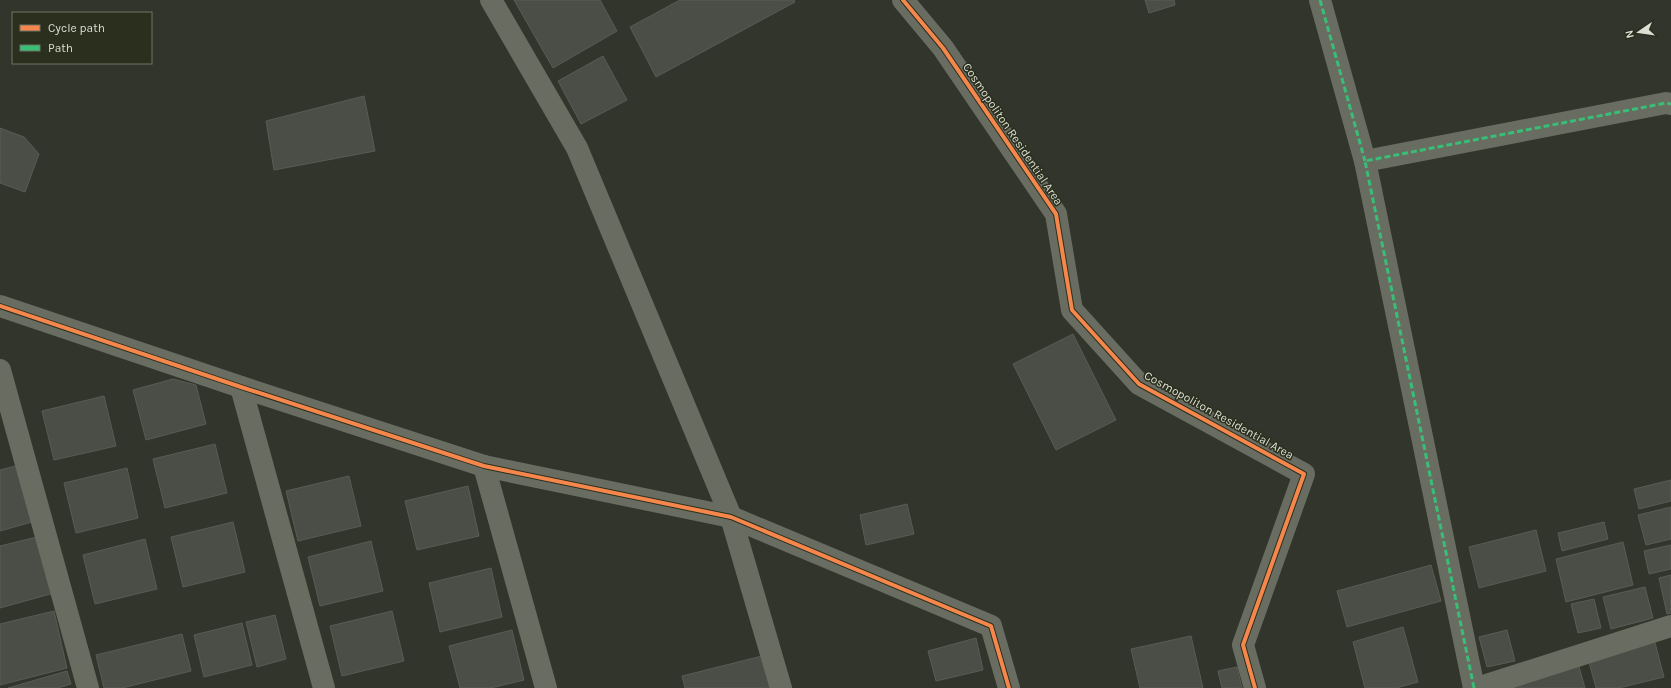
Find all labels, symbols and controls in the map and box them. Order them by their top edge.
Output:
legend [12,12,152,64]
north arrow [1619,12,1659,52]
text: Cycle path [48,21,105,35]
text: N [1623,29,1637,39]
text: Path [48,41,73,55]
street label: Cosmopoliton Residential Area [960,60,1066,208]
street label: Cosmopoliton Residential Area [1142,368,1296,462]

